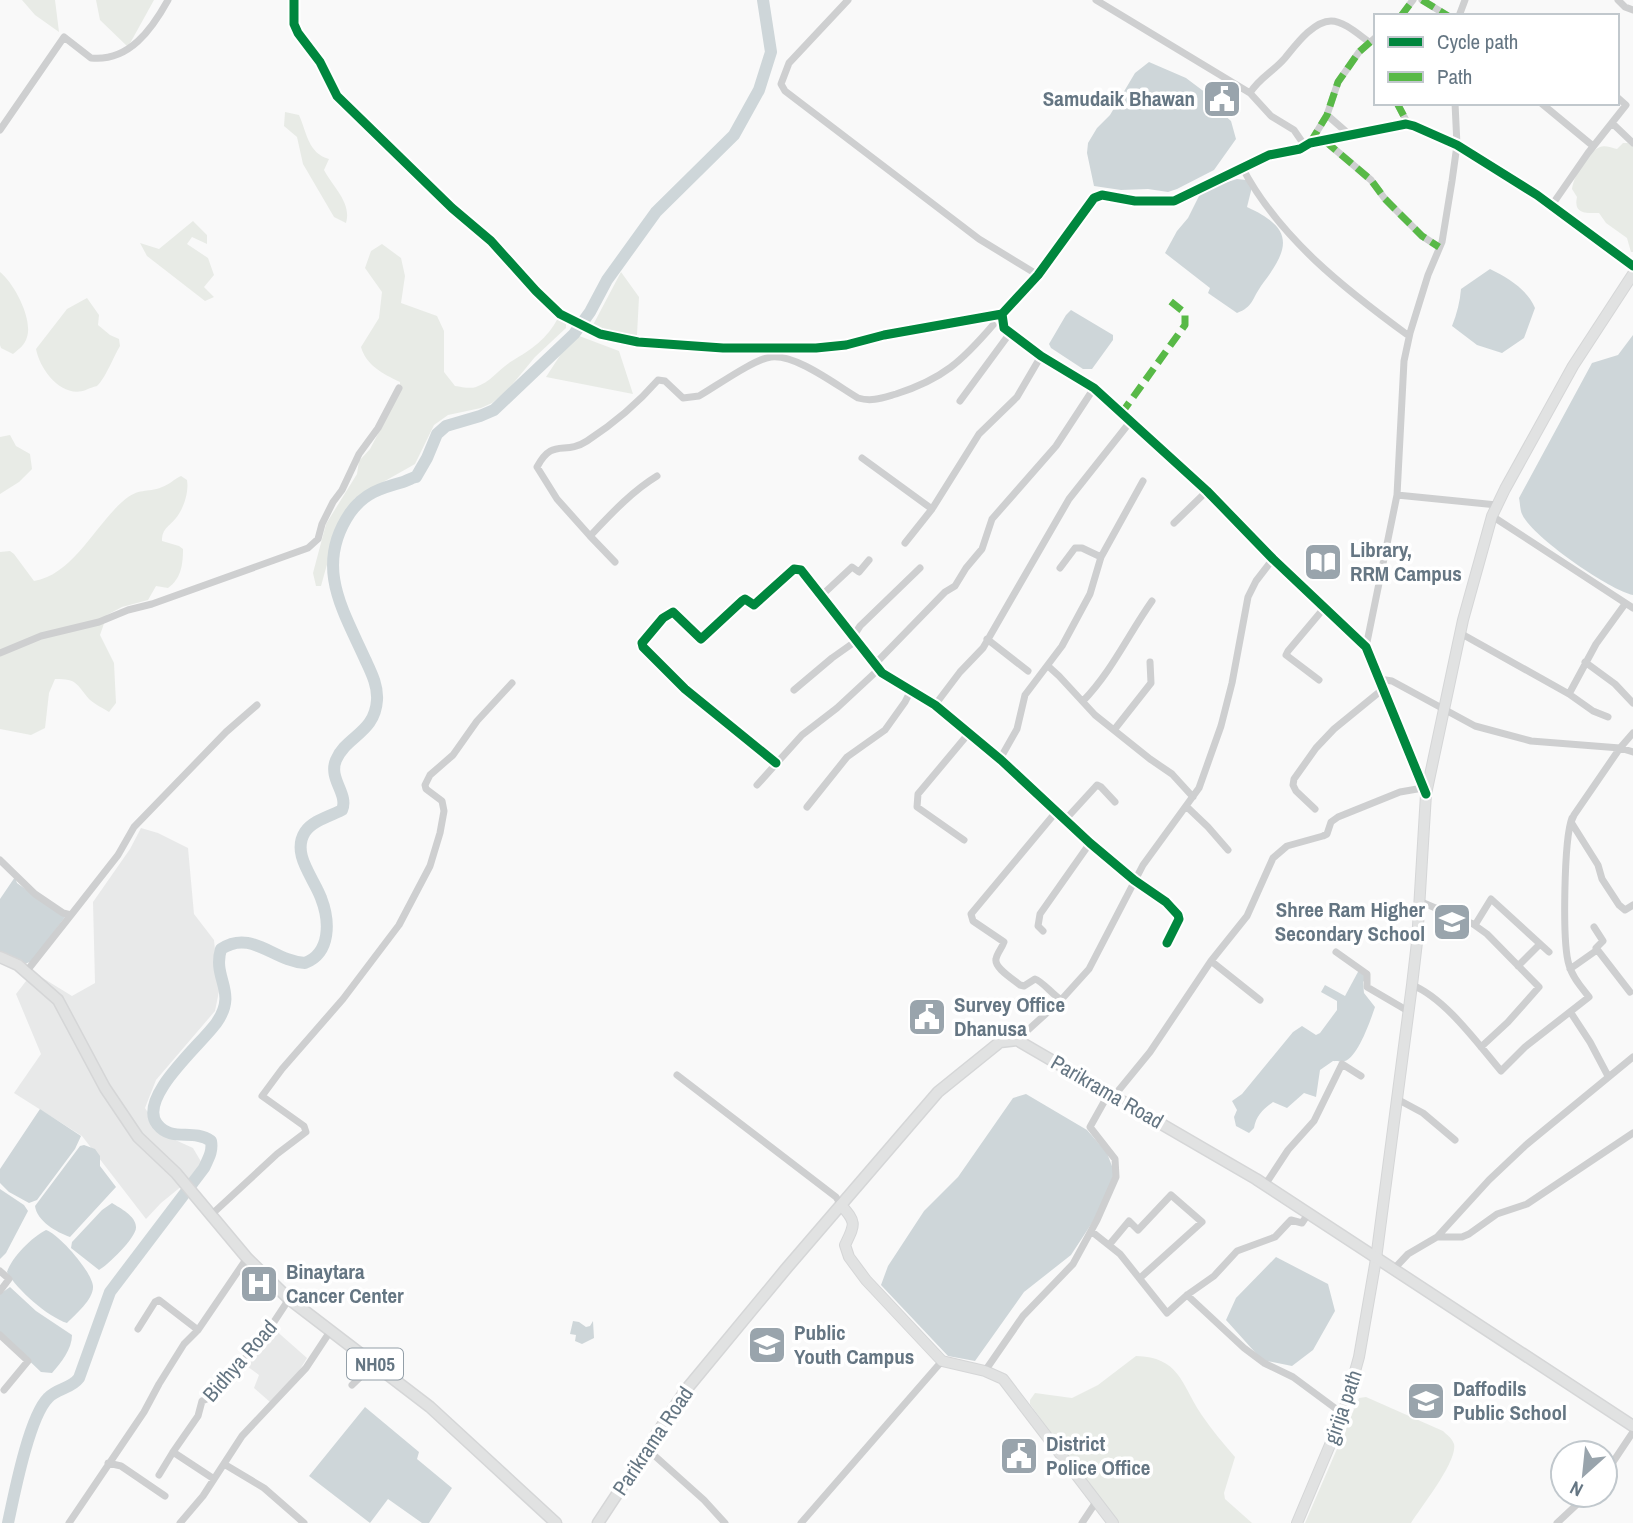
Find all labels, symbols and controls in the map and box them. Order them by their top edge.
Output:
legend [1374,14,1619,105]
text: Cycle path [1437,27,1518,56]
text: Path [1437,62,1472,91]
public building icon: Samudaik Bhawan [1201,78,1243,120]
place label: Samudaik Bhawan [1043,84,1195,113]
place label: Library, RRM Campus [1350,535,1462,588]
library icon: Library, RRM Campus [1302,541,1344,583]
place label: Shree Ram Higher Secondary School [1275,895,1425,948]
school or university icon: Shree Ram Higher Secondary School [1431,901,1473,943]
place label: Survey Office Dhanusa [954,990,1065,1043]
public building icon: Survey Office Dhanusa [906,996,948,1038]
street label: Parikrama Road [1046,1048,1169,1135]
place label: Binaytara Cancer Center [286,1257,404,1310]
hospital icon: Binaytara Cancer Center [238,1263,280,1305]
street label: Bidhya Road [196,1314,283,1408]
place label: Public Youth Campus [794,1318,914,1371]
school or university icon: Public Youth Campus [746,1324,788,1366]
road number: NH05 [347,1348,403,1380]
street label: girija path [1316,1366,1369,1448]
place label: Daffodils Public School [1453,1374,1567,1427]
school or university icon: Daffodils Public School [1405,1380,1447,1422]
street label: Parikrama Road [606,1381,700,1501]
place label: District Police Office [1046,1429,1150,1482]
public building icon: District Police Office [998,1435,1040,1477]
north arrow [1549,1439,1619,1509]
text: N [1565,1475,1587,1503]

